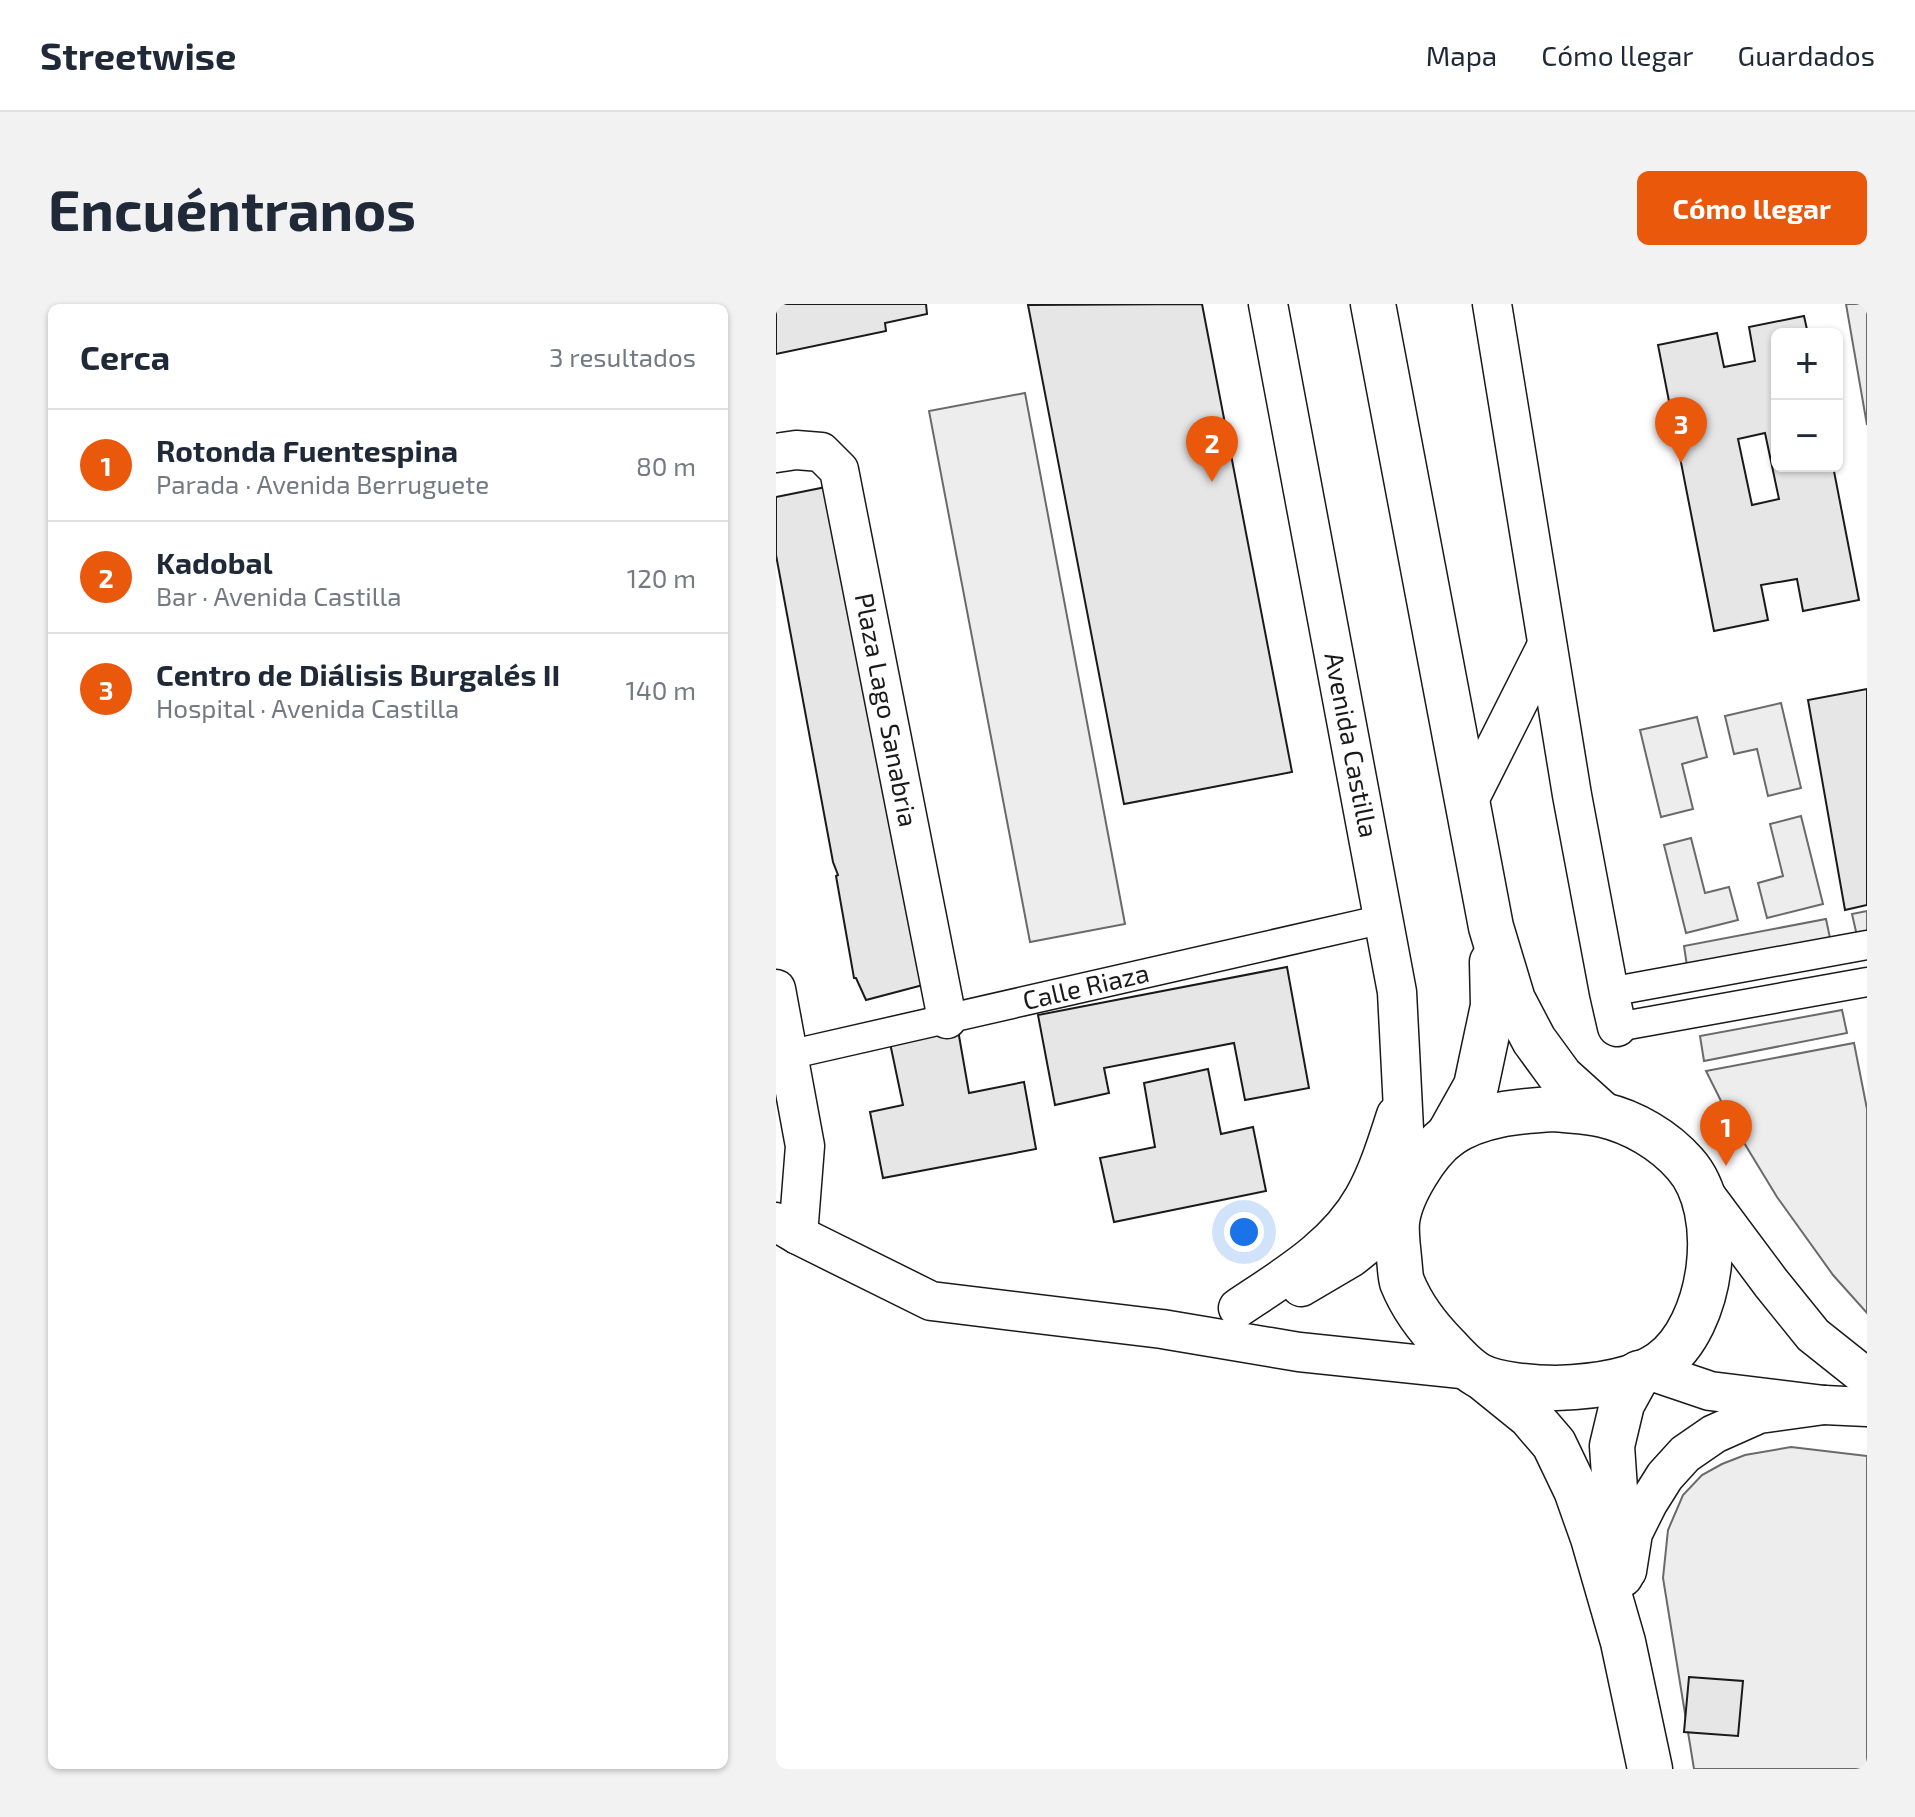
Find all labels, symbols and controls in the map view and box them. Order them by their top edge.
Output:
text: Streetwise [40,32,236,78]
text: Mapa [1426,38,1497,72]
text: Cómo llegar [1541,38,1694,72]
text: Guardados [1738,38,1875,72]
button: Cómo llegar [1637,171,1867,245]
text: Encuéntranos [48,175,416,242]
map controls [1771,328,1843,472]
button: + [1771,328,1843,400]
text: Cerca [80,336,170,377]
text: 3 resultados [549,341,696,372]
pin: 3 [1655,397,1707,463]
button: − [1771,400,1843,472]
pin: 2 [1186,416,1238,482]
text: Rotonda Fuentespina [156,432,458,468]
text: 1 [100,450,112,481]
text: 80 m [636,450,696,481]
text: Parada · Avenida Berruguete [156,468,489,499]
text: Kadobal [156,544,273,580]
text: 2 [98,562,114,593]
text: 120 m [627,562,696,593]
text: Bar · Avenida Castilla [156,580,402,611]
street label: Plaza Lago Sanabria [850,590,925,829]
street label: Avenida Castilla [1319,649,1386,840]
text: Centro de Diálisis Burgalés II [156,656,560,692]
text: 3 [99,674,113,705]
text: 140 m [625,674,696,705]
text: Hospital · Avenida Castilla [156,692,459,723]
street label: Calle Riaza [1020,956,1152,1015]
pin: 1 [1700,1100,1752,1166]
your location [1224,1212,1264,1252]

